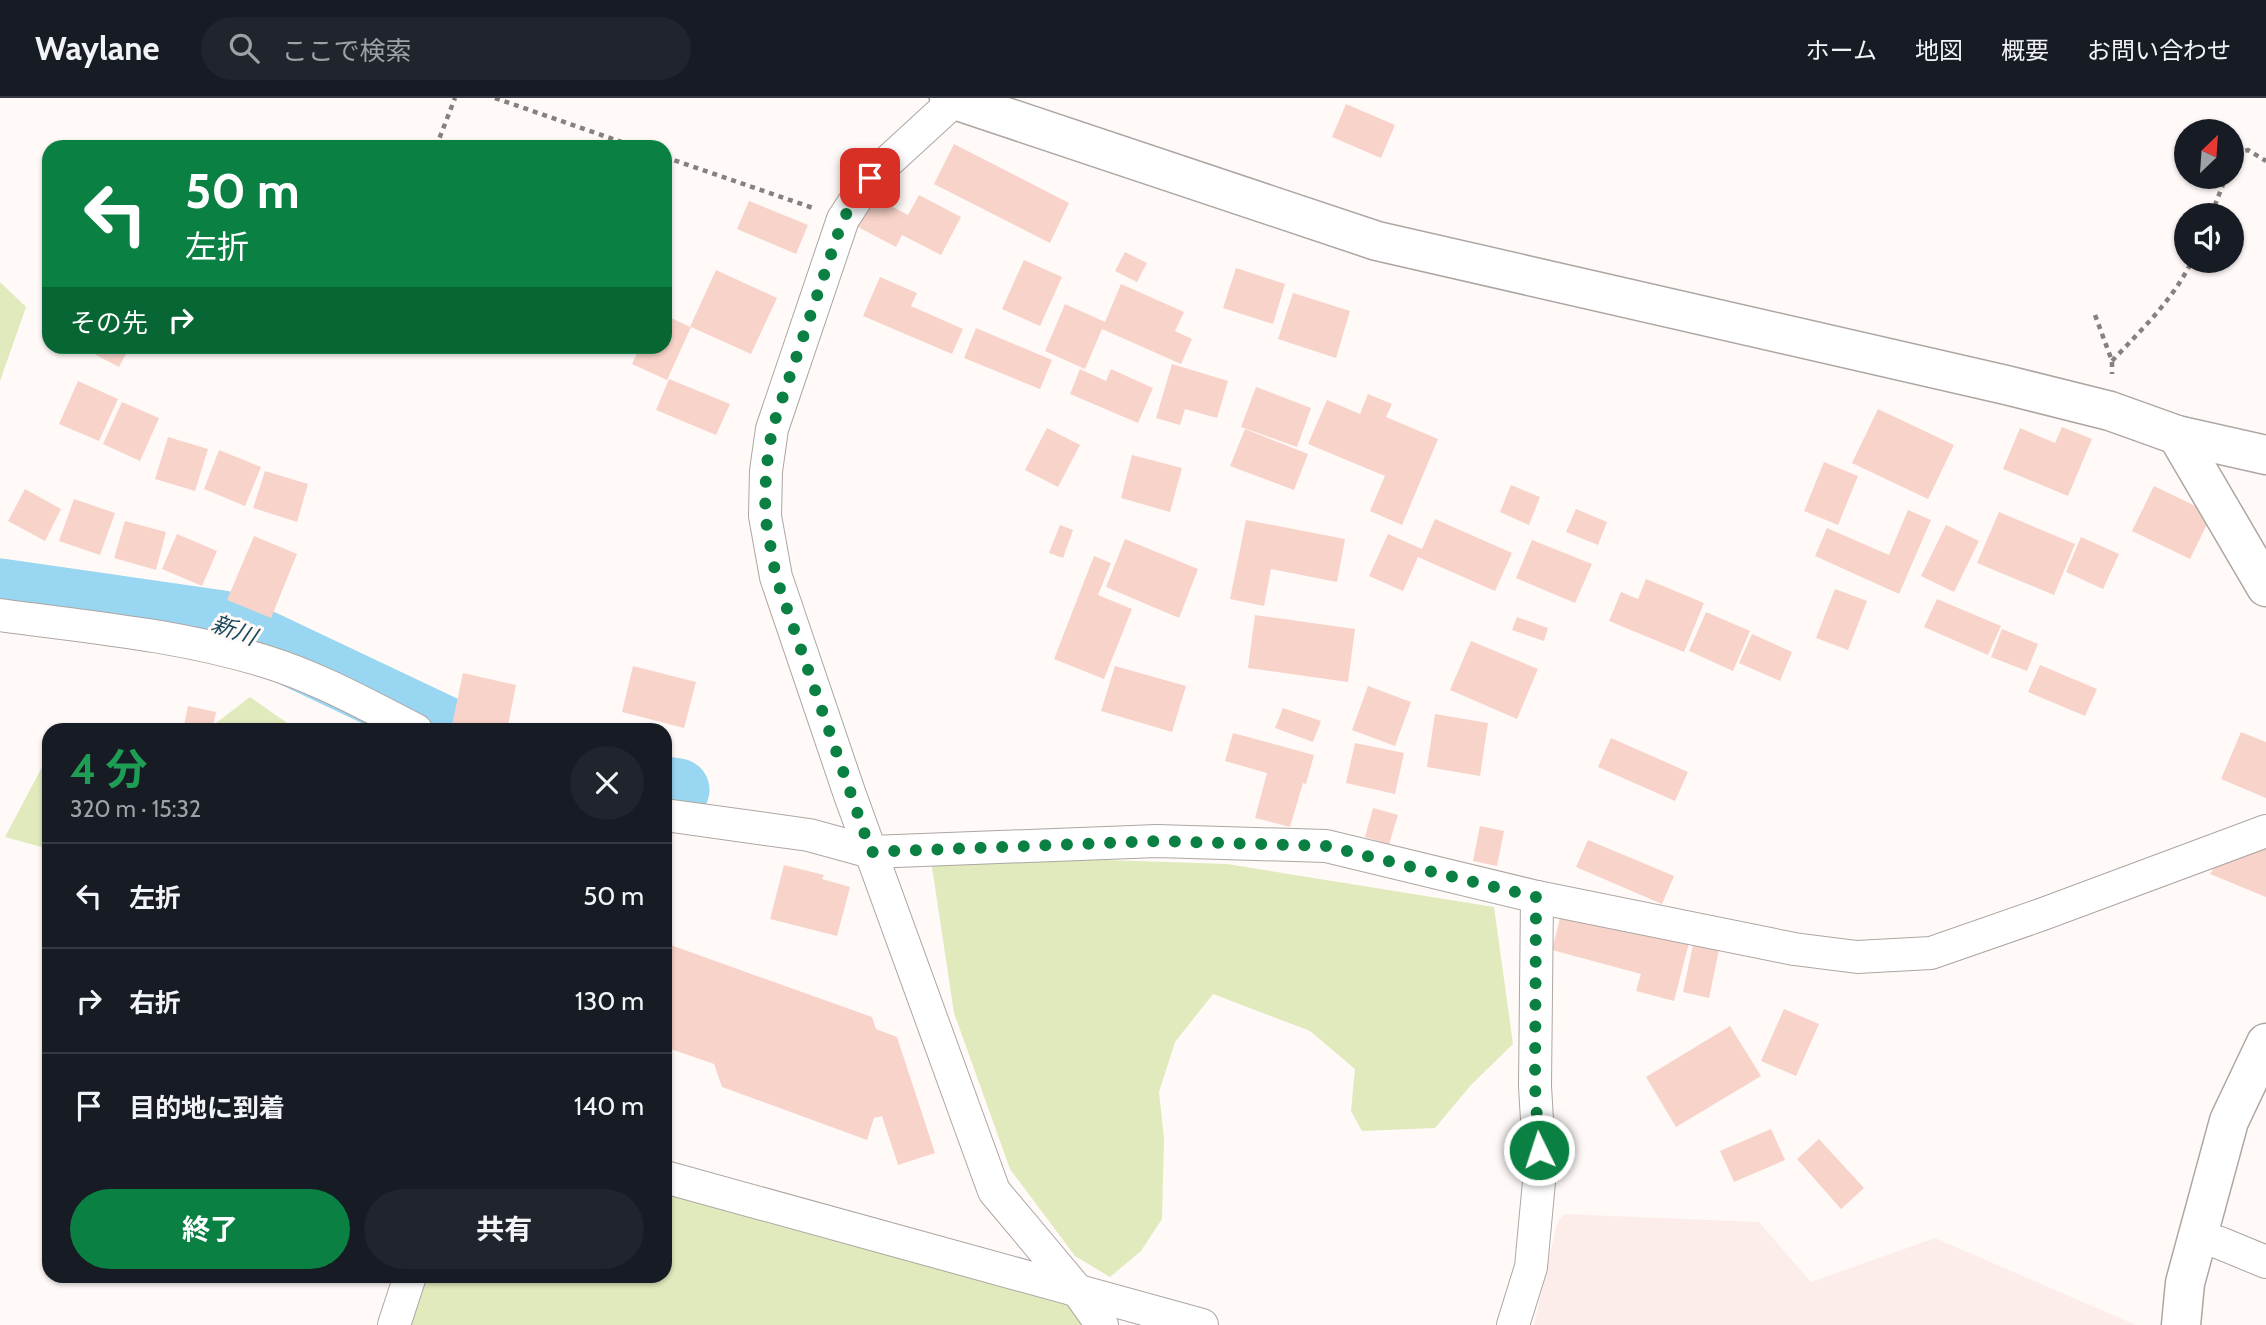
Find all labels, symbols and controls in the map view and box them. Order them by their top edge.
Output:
search box [201,17,691,80]
text: Waylane [35,28,159,68]
icon: search [225,29,263,67]
text: ここで検索 [281,35,411,67]
text: ホーム [1806,36,1877,65]
text: 地図 [1915,36,1963,65]
text: 概要 [2001,36,2049,65]
text: お問い合わせ [2087,36,2231,65]
north arrow [2174,119,2244,189]
map controls [2174,119,2244,273]
pin [840,148,900,208]
icon: arrive [851,159,889,197]
text: 50 m [185,161,300,220]
icon: left [70,168,161,259]
button: sound [2174,203,2244,273]
text: 左折 [185,227,249,266]
icon: right [162,301,200,339]
text: その先 [70,307,148,339]
water label: 新川 [208,609,263,652]
text: 4 分 [70,743,148,795]
button: close [570,746,644,820]
text: 320 m · 15:32 [70,795,201,823]
icon: left [70,877,108,915]
text: 50 m [583,880,644,912]
text: 左折 [129,882,181,914]
icon: right [70,982,108,1020]
text: 130 m [575,985,644,1017]
text: 右折 [129,987,181,1019]
icon: arrive [70,1087,108,1125]
text: 140 m [574,1090,644,1122]
text: 目的地に到着 [129,1092,285,1124]
position arrow [1502,1113,1576,1187]
button: 終了 [70,1189,350,1269]
button: 共有 [364,1189,644,1269]

